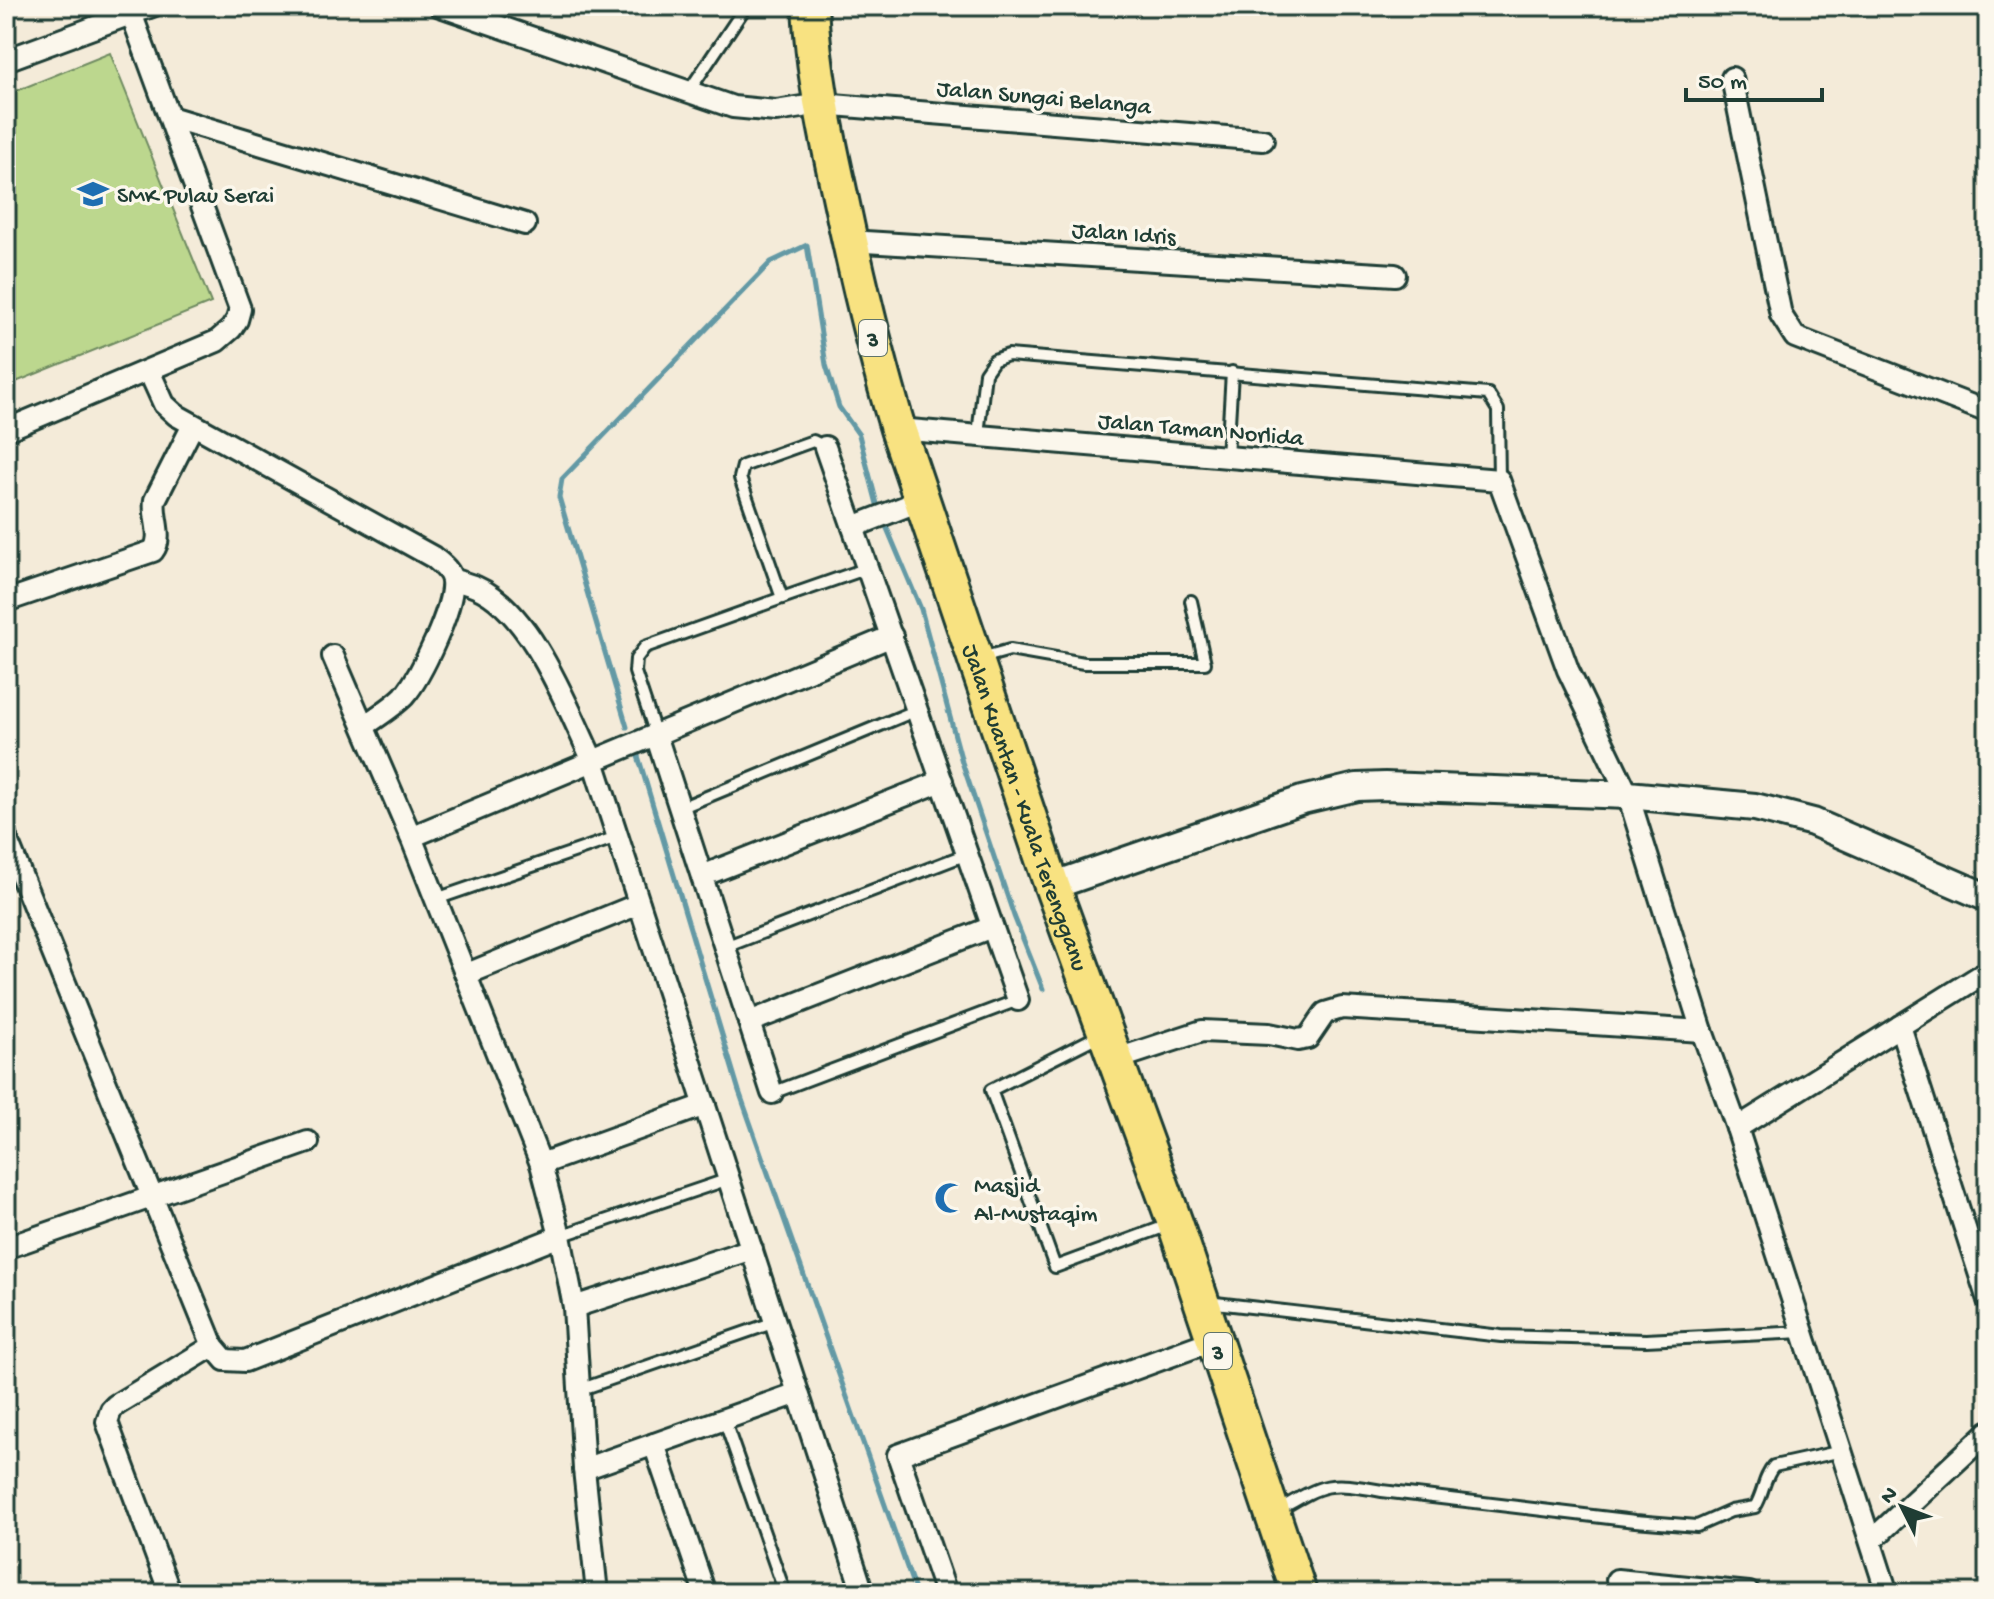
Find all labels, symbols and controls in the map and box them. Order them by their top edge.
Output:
scale bar [1686,52,1822,102]
text: 50 m [1698,69,1747,98]
street label: Jalan Sungai Belanga [935,76,1153,123]
school or university icon: SMK Pulau Serai [76,177,110,211]
place label: SMK Pulau Serai [117,183,274,212]
street label: Jalan Idris [1071,217,1178,254]
road number: 3 [859,320,887,356]
street label: Jalan Taman Norlida [1097,408,1305,455]
street label: Jalan Kuantan - Kuala Terengganu [954,641,1093,976]
place label: Masjid Al-Mustaqim [974,1173,1097,1230]
mosque icon: Masjid Al-Mustaqim [933,1181,967,1215]
road number: 3 [1204,1333,1232,1369]
north arrow [1862,1467,1942,1547]
text: N [1876,1482,1905,1510]

